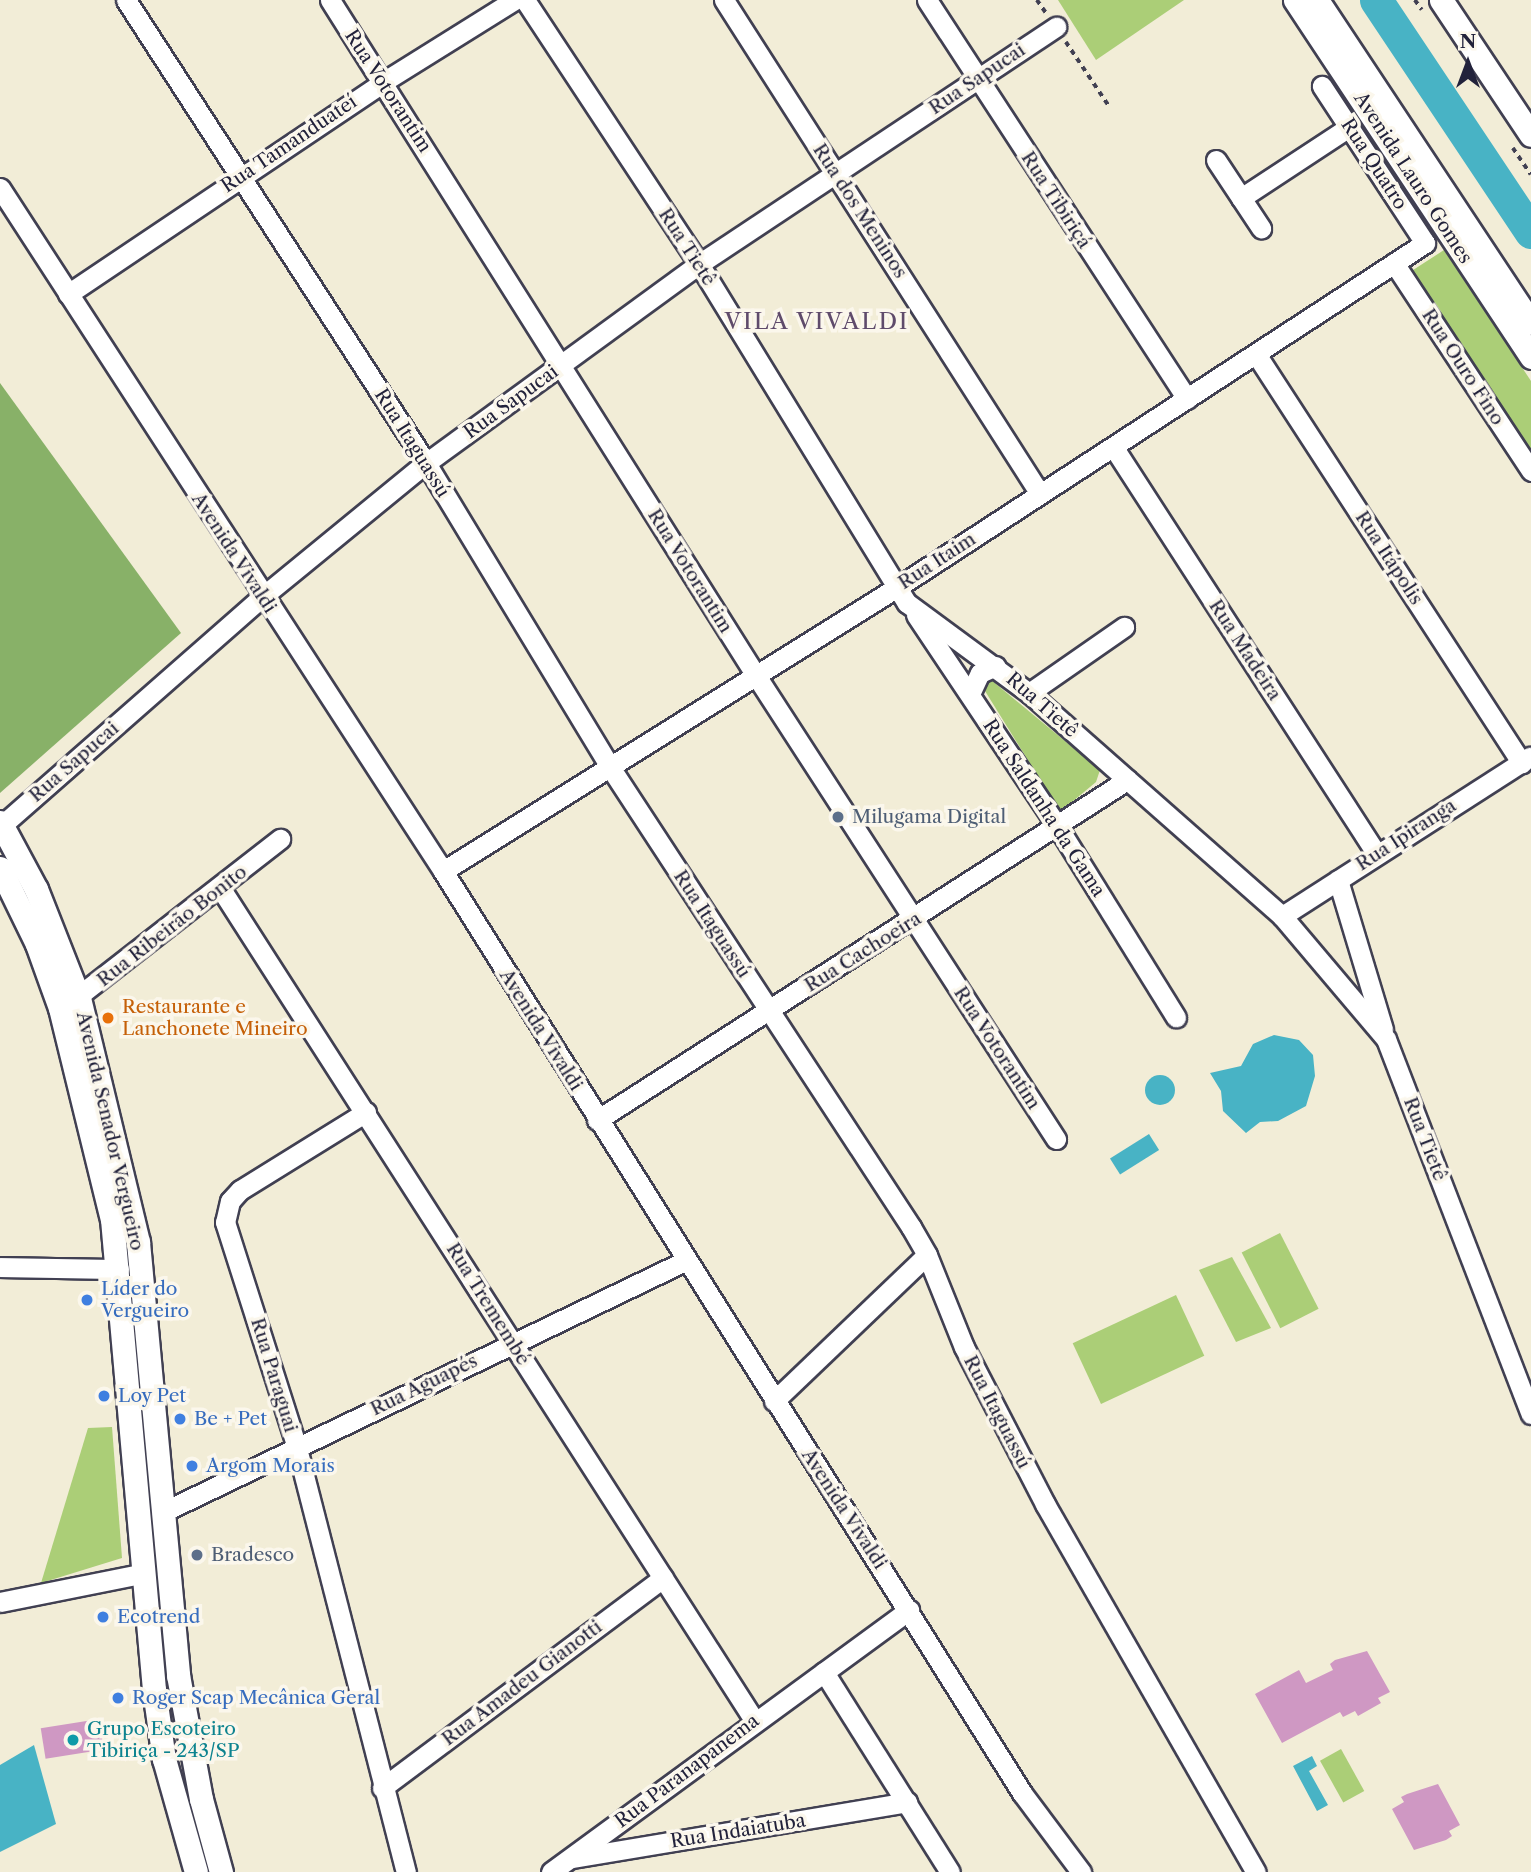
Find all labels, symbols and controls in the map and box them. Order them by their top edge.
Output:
street label: Rua Votorantim [340,25,436,157]
north arrow [1433,28,1503,98]
text: N [1460,30,1476,53]
street label: Rua Sapucai [925,38,1029,120]
street label: Avenida Lauro Gomes [1349,88,1477,268]
street label: Rua Tamanduateí [217,90,361,198]
street label: Rua Quatro [1336,114,1412,214]
street label: Rua dos Meninos [808,139,912,283]
street label: Rua Tibiriçá [1016,147,1096,253]
street label: Rua Tietê [653,204,721,290]
street label: Rua Ouro Fino [1417,304,1509,430]
district label: VILA VIVALDI [725,307,909,335]
street label: Rua Sapucai [459,360,563,444]
street label: Rua Itaguassú [369,384,455,502]
street label: Avenida Vivaldi [186,488,282,618]
street label: Rua Votorantim [643,504,737,638]
street label: Rua Itápolis [1350,507,1428,609]
street label: Rua Itaim [894,528,980,594]
street label: Rua Madeira [1204,595,1286,705]
street label: Rua Tietê [1001,667,1083,743]
street label: Rua Saldanha da Gama [978,715,1110,901]
street label: Rua Sapucai [25,717,123,807]
street label: Rua Ipiranga [1352,794,1460,876]
place label: Milugama Digital [852,806,1006,828]
marker: Milugama Digital [830,809,846,825]
street label: Rua Ribeirão Bonito [93,860,251,992]
street label: Rua Itaguassú [669,866,755,982]
street label: Rua Cachoeira [800,907,926,997]
street label: Avenida Vivaldi [494,965,588,1095]
street label: Rua Votorantim [949,982,1045,1114]
place label: Restaurante e Lanchonete Mineiro [122,996,308,1040]
street label: Avenida Senador Vergueiro [71,1009,149,1253]
marker: Restaurante e Lanchonete Mineiro [100,1010,116,1026]
street label: Rua Tietê [1399,1094,1451,1184]
street label: Rua Tremembé [441,1238,535,1370]
place label: Líder do Vergueiro [101,1278,189,1322]
marker: Líder do Vergueiro [79,1292,95,1308]
street label: Rua Paraguai [246,1315,302,1435]
street label: Rua Aguapés [366,1349,482,1421]
street label: Rua Itaguassú [959,1352,1035,1472]
place label: Loy Pet [118,1385,187,1407]
marker: Loy Pet [96,1388,112,1404]
place label: Be + Pet [194,1408,267,1430]
marker: Be + Pet [172,1411,188,1427]
street label: Avenida Vivaldi [796,1444,892,1574]
place label: Argom Morais [206,1455,335,1477]
marker: Argom Morais [184,1458,200,1474]
place label: Bradesco [211,1544,294,1566]
marker: Bradesco [189,1547,205,1563]
place label: Ecotrend [117,1606,200,1628]
marker: Ecotrend [95,1609,111,1625]
street label: Rua Amadeu Gianotti [437,1615,607,1751]
place label: Roger Scap Mecânica Geral [132,1687,381,1709]
marker: Roger Scap Mecânica Geral [110,1690,126,1706]
street label: Rua Paranapanema [610,1709,764,1833]
place label: Grupo Escoteiro Tibiriça - 243/SP [87,1718,240,1762]
marker: Grupo Escoteiro Tibiriça - 243/SP [65,1732,81,1748]
street label: Rua Indaiatuba [669,1809,807,1853]

